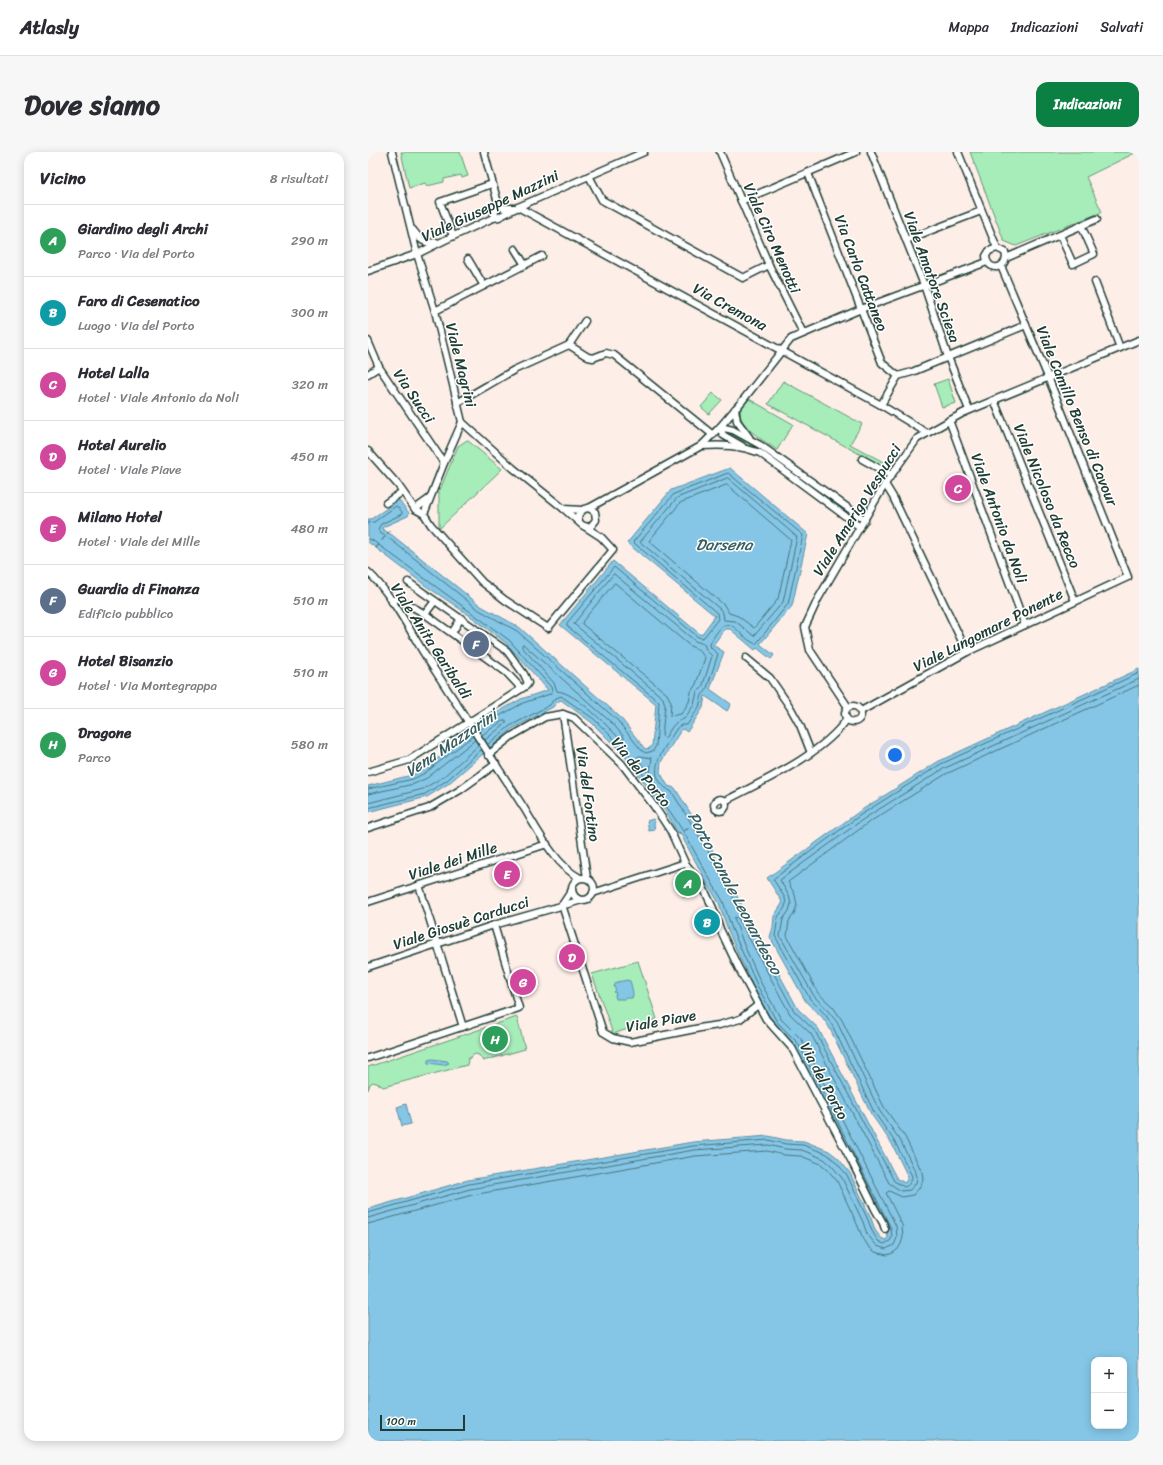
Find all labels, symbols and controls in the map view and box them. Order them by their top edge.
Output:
text: Atlasly [20,11,79,44]
text: Mappa [948,15,989,40]
text: Indicazioni [1011,15,1078,40]
text: Salvati [1100,15,1143,40]
text: Dove siamo [24,80,160,129]
button: Indicazioni [1036,82,1139,127]
street label: Viale Giuseppe Mazzini [417,162,564,249]
text: Vicino [40,163,86,193]
text: 8 risultati [270,167,328,190]
street label: Viale Ciro Menotti [736,178,808,298]
street label: Viale Amatore Sciesa [896,208,968,347]
street label: Via Carlo Cattaneo [827,211,895,335]
text: Giardino degli Archi [78,216,208,242]
text: A [49,229,57,252]
text: 290 m [291,229,328,252]
text: Parco · Via del Porto [78,242,195,265]
street label: Via Cremona [688,276,773,338]
text: Faro di Cesenatico [78,288,200,314]
text: B [49,301,57,324]
text: 300 m [291,301,328,324]
text: Luogo · Via del Porto [78,314,194,337]
street label: Viale Magrini [438,320,484,411]
street label: Viale Camillo Benso di Cavour [1029,322,1126,511]
text: Hotel Lalla [78,360,149,386]
street label: Via Succi [386,363,442,429]
text: C [49,373,57,396]
text: 320 m [292,373,328,396]
text: Hotel · Viale Antonio da Noli [78,386,239,409]
street label: Viale Nicoloso da Recco [1006,420,1088,573]
text: Hotel Aurelio [78,432,166,458]
street label: Viale Amerigo Vespucci [806,438,909,581]
text: D [49,445,57,468]
text: 450 m [290,445,328,468]
street label: Viale Antonio da Noli [963,449,1035,588]
text: Hotel · Viale Piave [78,458,181,481]
pin: C [945,473,971,503]
text: Milano Hotel [78,504,162,530]
text: E [49,517,57,540]
text: 480 m [290,517,328,540]
text: Hotel · Viale dei Mille [78,530,200,553]
water label: Darsena [696,530,754,559]
text: Guardia di Finanza [78,576,199,602]
street label: Viale Anita Garibaldi [383,577,479,705]
street label: Viale Lungomare Ponente [908,581,1068,679]
text: F [49,589,57,612]
text: 510 m [293,589,328,612]
text: Edificio pubblico [78,602,173,625]
pin: F [463,629,489,659]
text: Hotel Bisanzio [78,648,173,674]
text: G [49,661,57,684]
text: 510 m [293,661,328,684]
text: Hotel · Via Montegrappa [78,674,217,697]
water label: Vena Mazzarini [399,699,506,785]
text: Dragone [78,720,131,746]
street label: Via del Porto [604,731,678,813]
text: H [48,733,58,756]
text: 580 m [291,733,328,756]
street label: Via del Fortino [568,745,608,844]
your location [885,745,905,765]
text: Parco [78,746,111,769]
water label: Porto Canale Leonardesco [680,806,791,982]
street label: Viale dei Mille [405,834,501,888]
pin: E [494,859,520,889]
pin: A [675,868,701,898]
street label: Viale Giosuè Carducci [390,888,533,957]
pin: B [694,907,720,937]
pin: D [559,942,585,972]
pin: G [510,967,536,997]
street label: Viale Piave [624,1002,698,1040]
pin: H [482,1024,508,1054]
street label: Via del Porto [793,1037,856,1125]
map controls [1091,1357,1127,1429]
button: + [1091,1357,1127,1393]
button: − [1091,1393,1127,1429]
text: 100 m [386,1412,416,1431]
scale bar [380,1413,465,1432]

